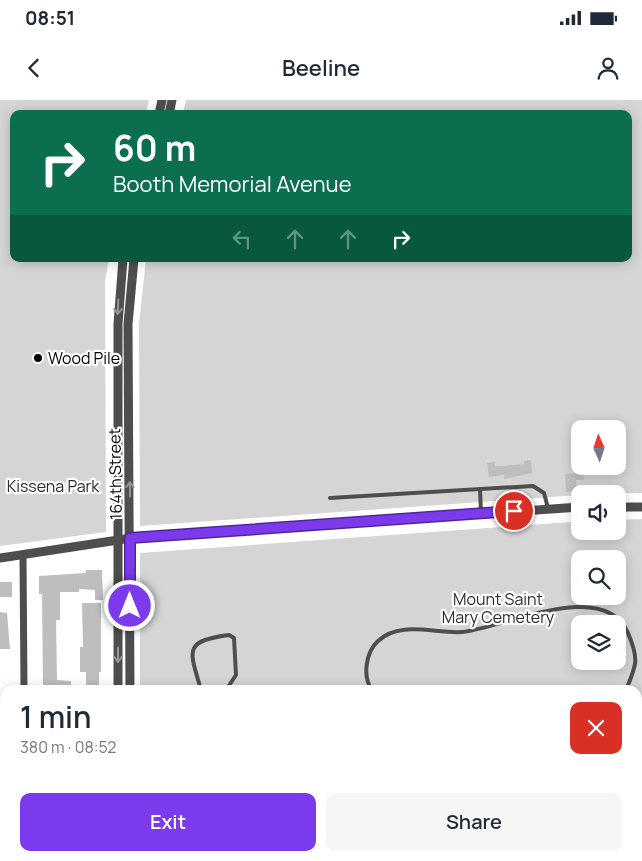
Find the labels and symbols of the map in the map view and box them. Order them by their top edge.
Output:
one-way arrow [114,299,123,315]
place label: Wood Pile [48,347,120,369]
marker: Wood Pile [32,352,44,364]
north arrow [571,420,626,475]
street label: 164th Street [103,428,127,520]
park label: Kissena Park [7,475,100,497]
one-way arrow [125,482,135,498]
pin [493,490,535,532]
position arrow [103,579,155,631]
park label: Mount Saint Mary Cemetery [442,588,555,628]
one-way arrow [113,646,123,662]

